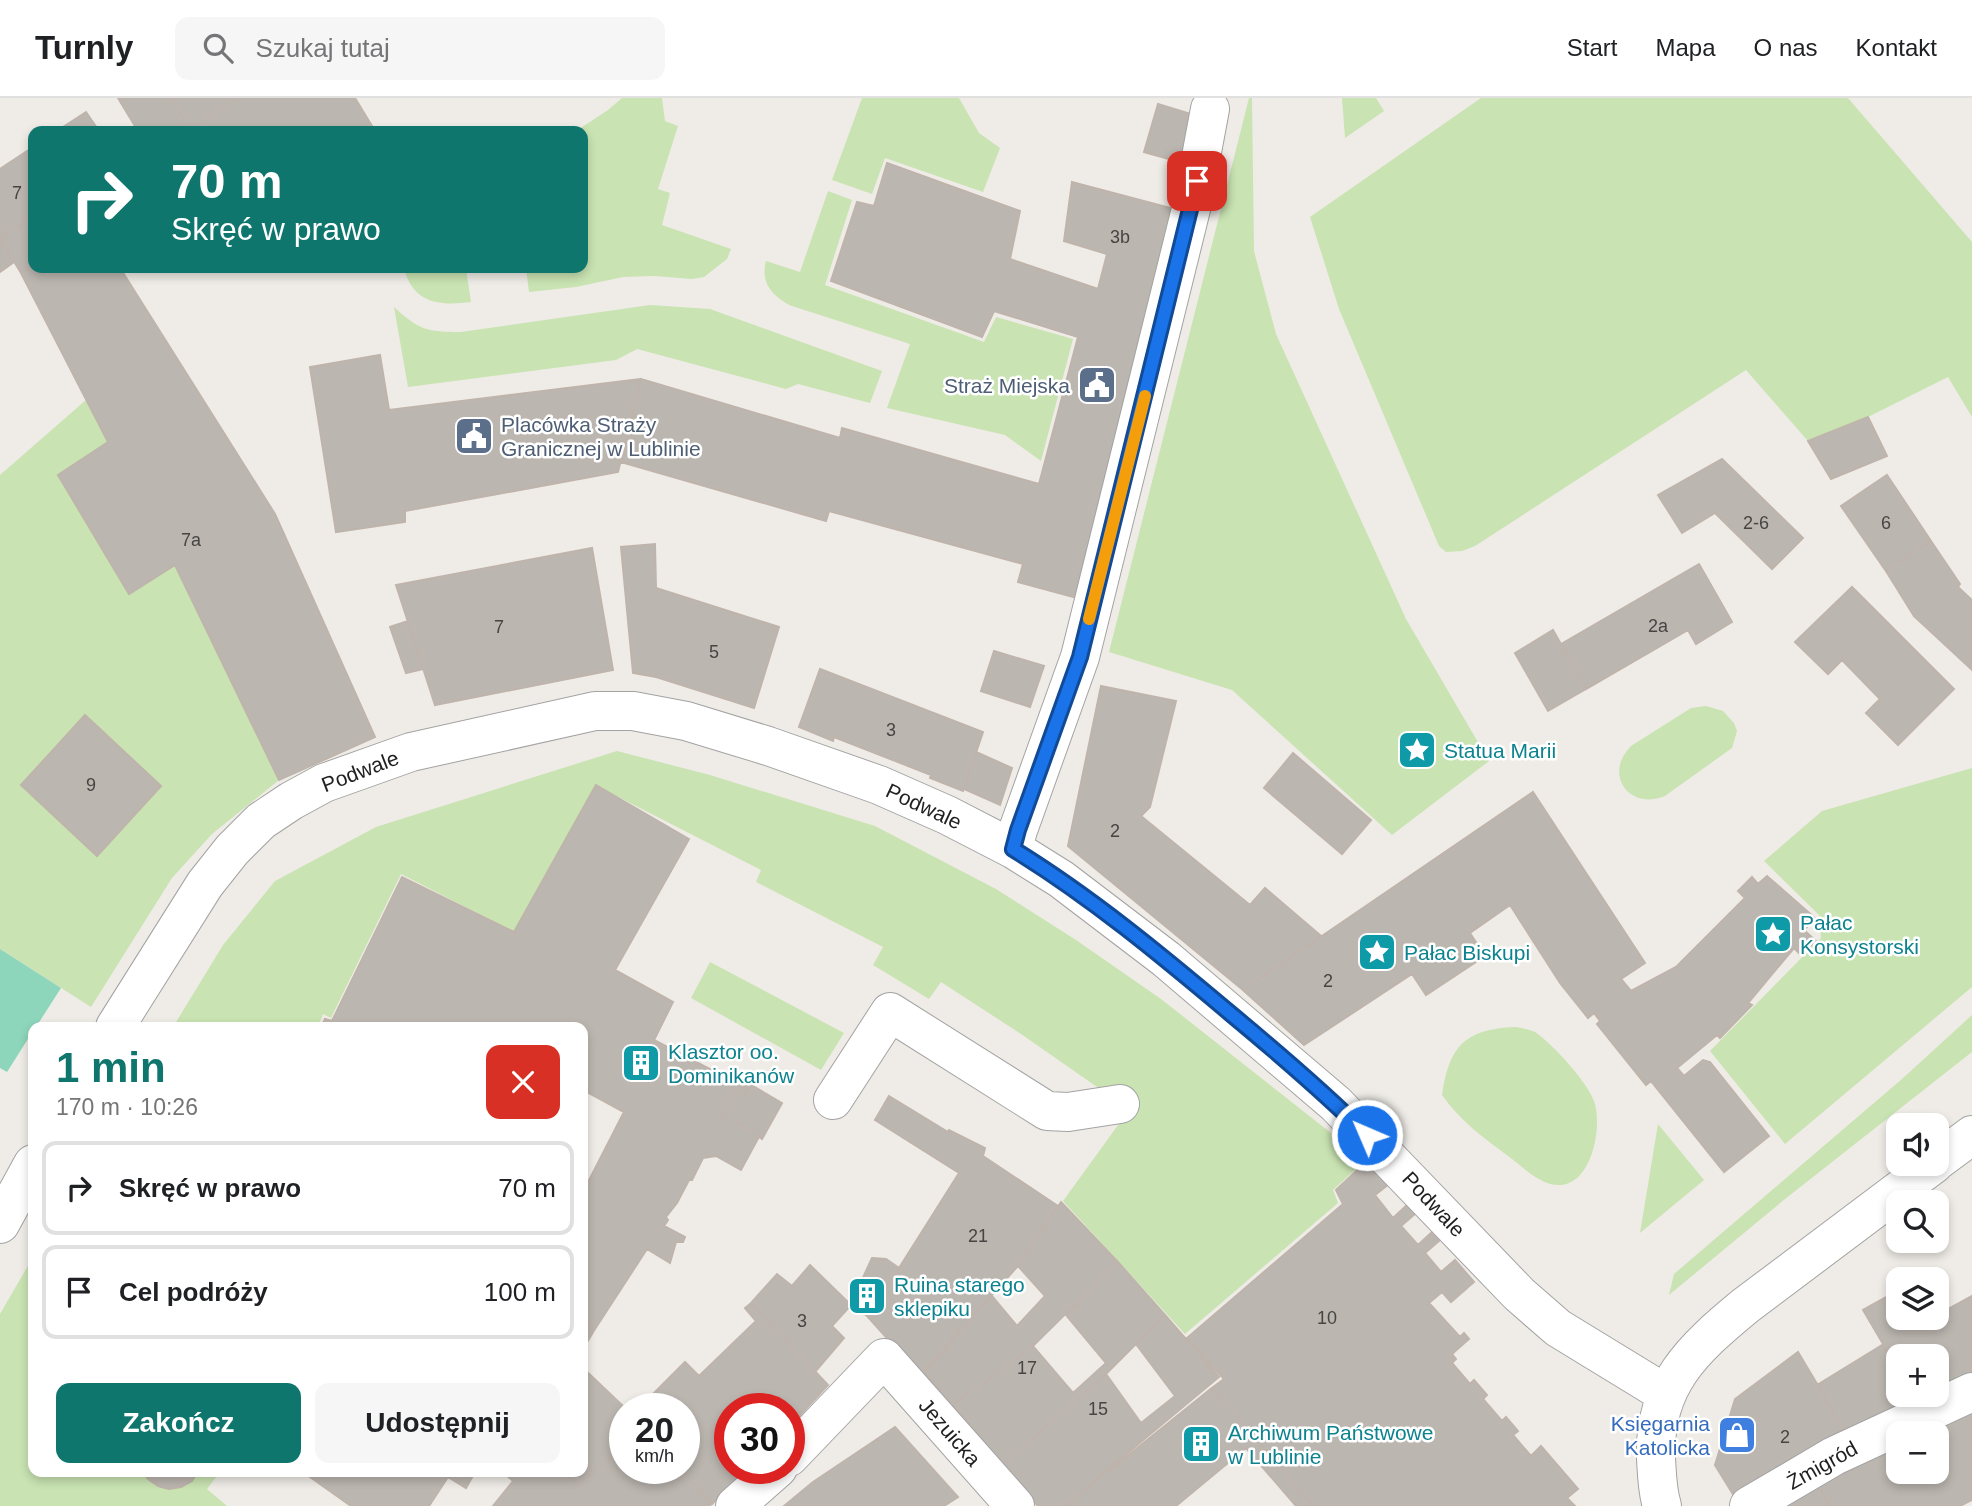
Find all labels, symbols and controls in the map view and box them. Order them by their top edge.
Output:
search box [175,17,665,80]
text: Turnly [35,29,133,66]
icon: search [199,29,237,67]
text: Szukaj tutaj [255,33,390,63]
text: Start [1567,34,1618,61]
text: Mapa [1656,34,1716,61]
text: O nas [1754,34,1818,61]
text: Kontakt [1856,34,1937,61]
pin [1167,151,1227,211]
icon: right [56,154,147,245]
text: 70 m [171,154,283,208]
icon: arrive [1178,162,1216,200]
house number: 7 [12,183,22,203]
text: Skręć w prawo [171,211,381,247]
house number: 3b [1110,227,1130,247]
public building icon: Straż Miejska [1076,364,1118,406]
place label: Straż Miejska [944,374,1070,397]
place label: Placówka Straży Granicznej w Lublinie [501,413,701,460]
public building icon: Placówka Straży Granicznej w Lublinie [453,415,495,457]
house number: 2-6 [1743,513,1769,533]
house number: 6 [1881,513,1891,533]
house number: 7a [181,530,202,550]
house number: 2a [1648,616,1669,636]
house number: 7 [494,617,504,637]
house number: 5 [709,642,719,662]
house number: 3 [886,720,896,740]
place icon: Statua Marii [1396,729,1438,771]
place label: Statua Marii [1444,739,1556,762]
street label: Podwale [318,746,402,796]
house number: 9 [86,775,96,795]
street label: Podwale [883,779,965,833]
house number: 2 [1110,821,1120,841]
place label: Pałac Konsystorski [1800,911,1919,958]
place icon: Pałac Konsystorski [1752,913,1794,955]
place icon: Pałac Biskupi [1356,931,1398,973]
place label: Pałac Biskupi [1404,941,1530,964]
house number: 2 [1323,971,1333,991]
place label: Klasztor oo. Dominikanów [668,1040,795,1087]
building icon: Klasztor oo. Dominikanów [620,1042,662,1084]
text: 1 min [56,1044,166,1091]
button: close [486,1045,560,1119]
text: 170 m · 10:26 [56,1094,198,1120]
position arrow [1330,1098,1404,1172]
map controls [1886,1113,1949,1484]
button: sound [1886,1113,1949,1176]
street label: Podwale [1398,1167,1470,1241]
icon: right [60,1169,98,1207]
text: Skręć w prawo [119,1173,301,1203]
text: 70 m [498,1173,556,1203]
button: search [1886,1190,1949,1253]
house number: 21 [968,1226,988,1246]
button: layers [1886,1267,1949,1330]
icon: arrive [60,1273,98,1311]
place label: Ruina starego sklepiku [894,1273,1025,1320]
building icon: Ruina starego sklepiku [846,1275,888,1317]
text: Cel podróży [119,1277,268,1307]
text: 100 m [484,1277,556,1307]
house number: 10 [1317,1308,1337,1328]
house number: 3 [797,1311,807,1331]
button: + [1886,1344,1949,1407]
house number: 17 [1017,1358,1037,1378]
button: Zakończ [56,1383,301,1463]
button: Udostępnij [315,1383,560,1463]
speed limit sign: 30 [714,1393,805,1484]
street label: Jezuicka [915,1394,986,1471]
house number: 15 [1088,1399,1108,1419]
text: 20 [635,1410,674,1449]
place label: Księgarnia Katolicka [1611,1412,1710,1459]
shop icon: Księgarnia Katolicka [1716,1414,1758,1456]
place label: Archiwum Państwowe w Lublinie [1227,1421,1433,1468]
button: − [1886,1421,1949,1484]
building icon: Archiwum Państwowe w Lublinie [1180,1423,1222,1465]
house number: 2 [1780,1427,1790,1447]
street label: Żmigród [1783,1436,1861,1494]
text: km/h [635,1446,674,1466]

